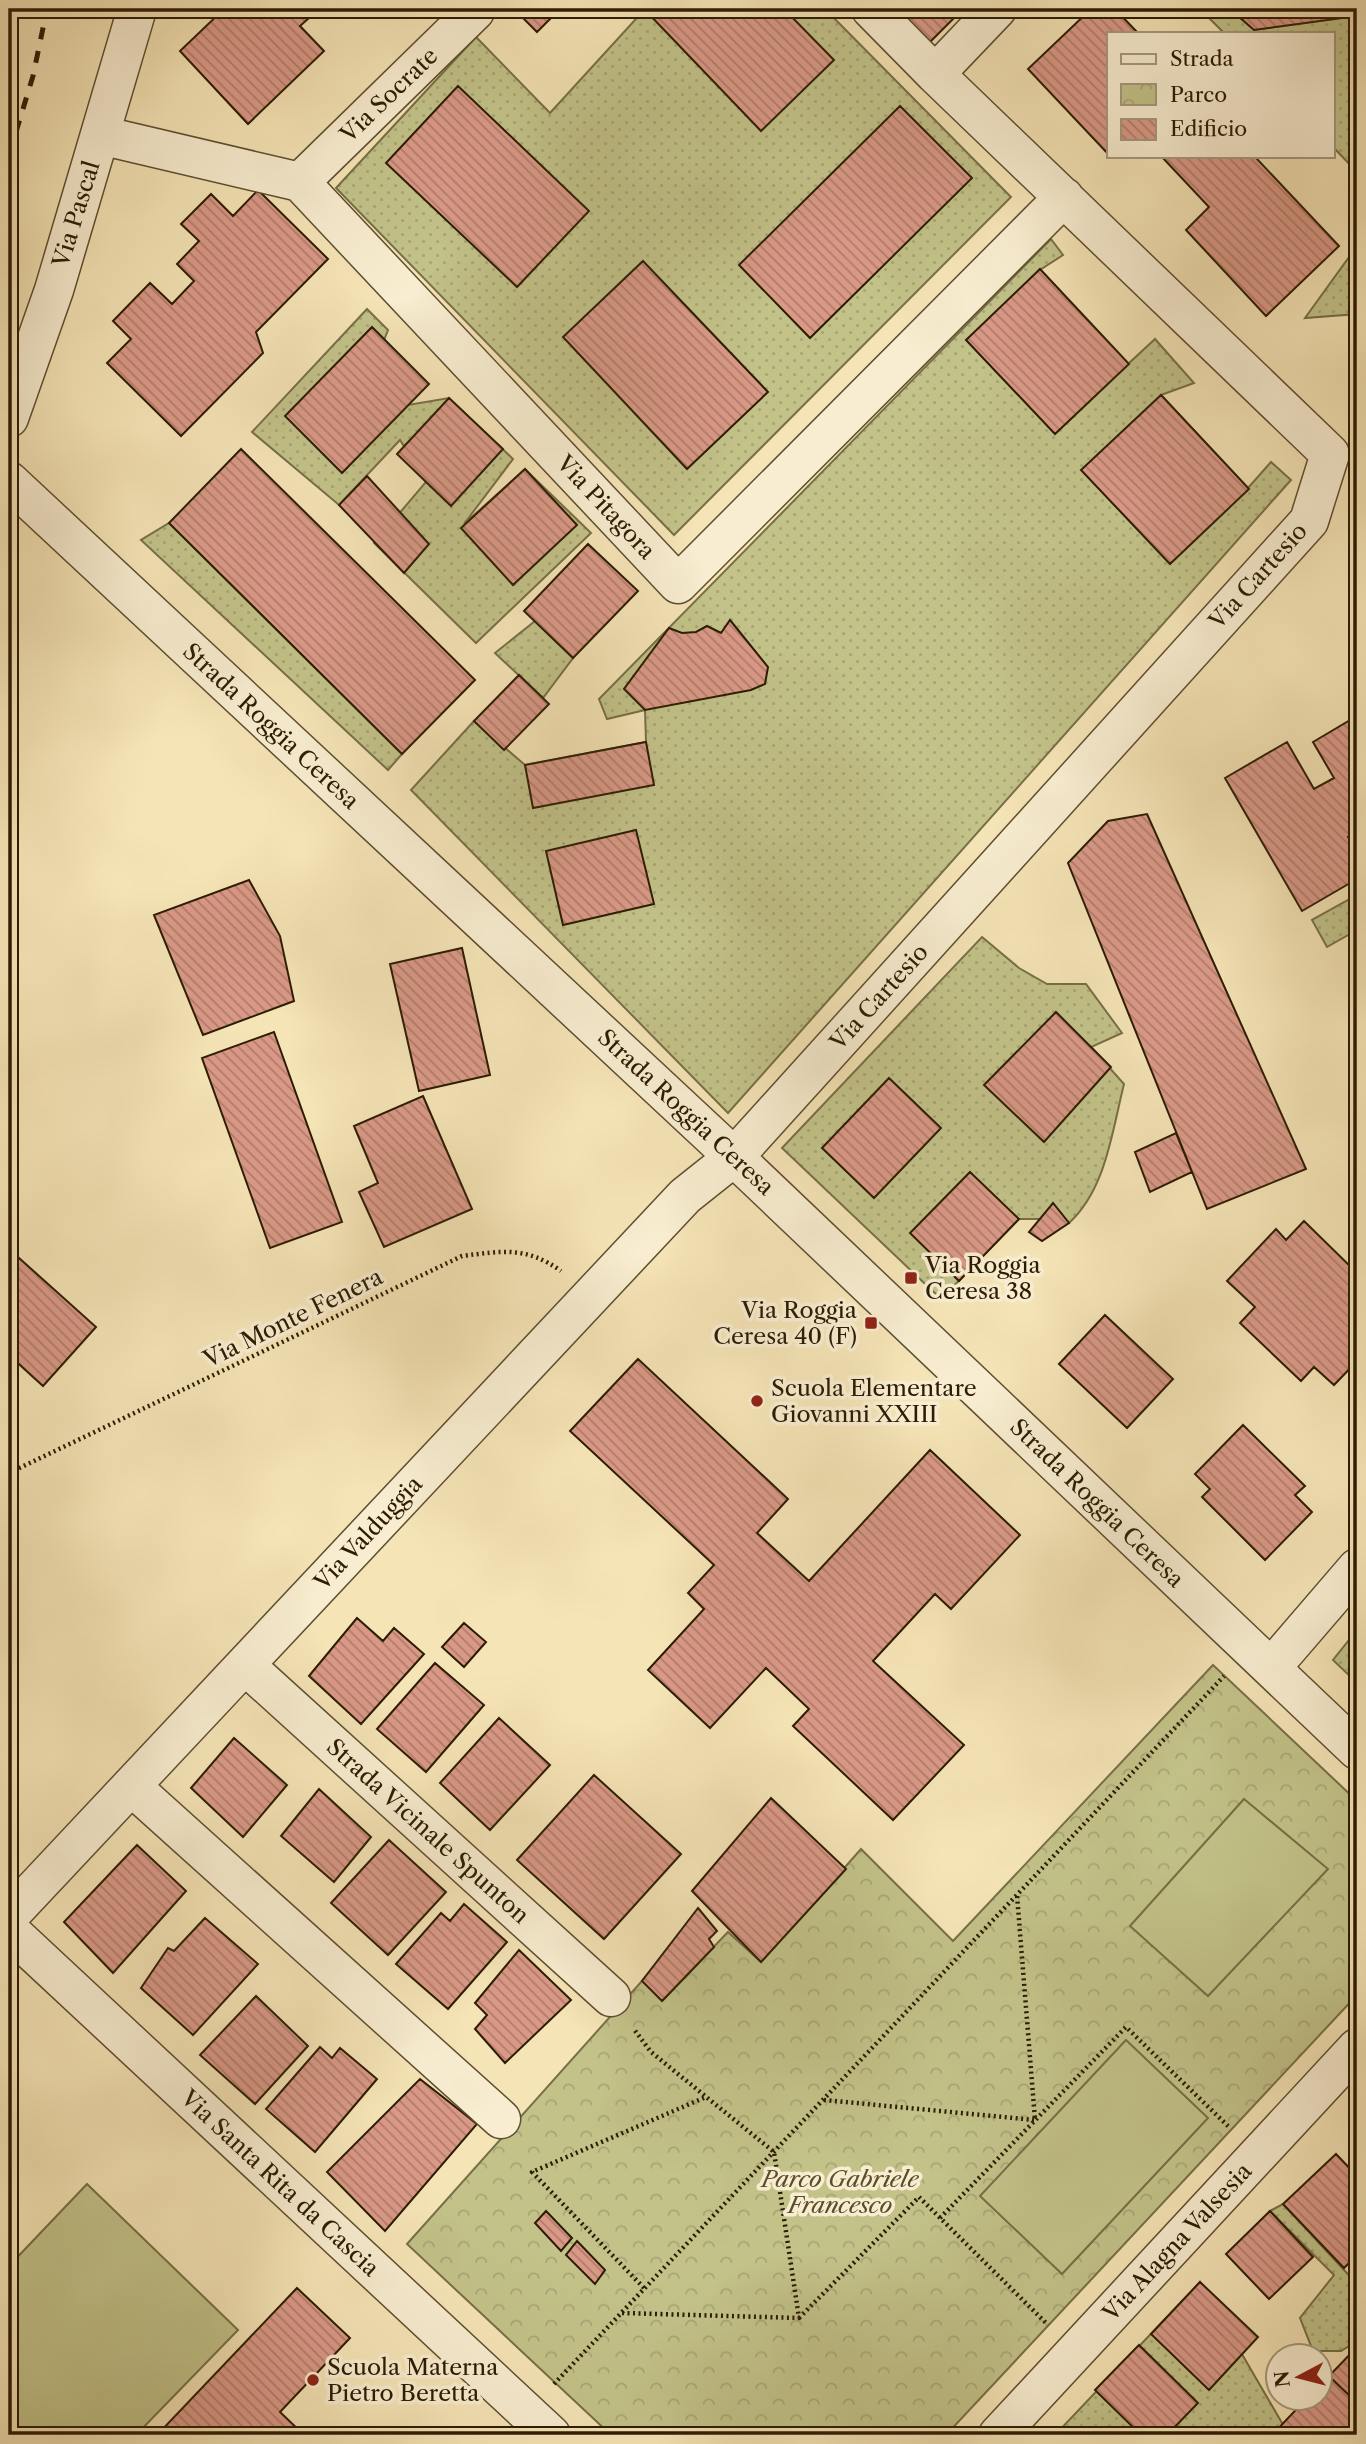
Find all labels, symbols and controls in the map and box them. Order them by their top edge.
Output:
legend [1107,32,1334,158]
street label: Via Socrate [334,42,443,149]
text: Strada [1170,46,1235,71]
text: Parco [1170,82,1227,107]
text: Edificio [1170,116,1247,141]
street label: Via Pascal [46,157,105,271]
street label: Via Pitagora [550,448,662,565]
street label: Via Cartesio [1202,517,1313,636]
street label: Strada Roggia Ceresa [177,637,365,815]
street label: Via Cartesio [823,938,934,1057]
street label: Strada Roggia Ceresa [592,1023,780,1201]
place label: Via Roggia Ceresa 38 [924,1251,1041,1305]
street label: Via Monte Fenera [198,1262,388,1374]
marker: Via Roggia Ceresa 38 [903,1270,919,1286]
place label: Via Roggia Ceresa 40 (F) [713,1296,858,1350]
marker: Via Roggia Ceresa 40 (F) [863,1315,879,1331]
place label: Scuola Elementare Giovanni XXIII [771,1374,977,1428]
marker: Scuola Elementare Giovanni XXIII [749,1393,765,1409]
street label: Strada Roggia Ceresa [1004,1413,1190,1594]
street label: Via Valduggia [307,1470,428,1597]
street label: Strada Vicinale Spunton [321,1733,535,1929]
street label: Via Santa Rita da Cascia [174,2083,386,2283]
street label: Via Alagna Valsesia [1096,2157,1258,2328]
park label: Parco Gabriele Francesco [759,2165,919,2219]
north arrow [1264,2342,1334,2412]
place label: Scuola Materna Pietro Beretta [327,2353,499,2407]
text: N [1270,2369,1295,2389]
marker: Scuola Materna Pietro Beretta [305,2372,321,2388]

